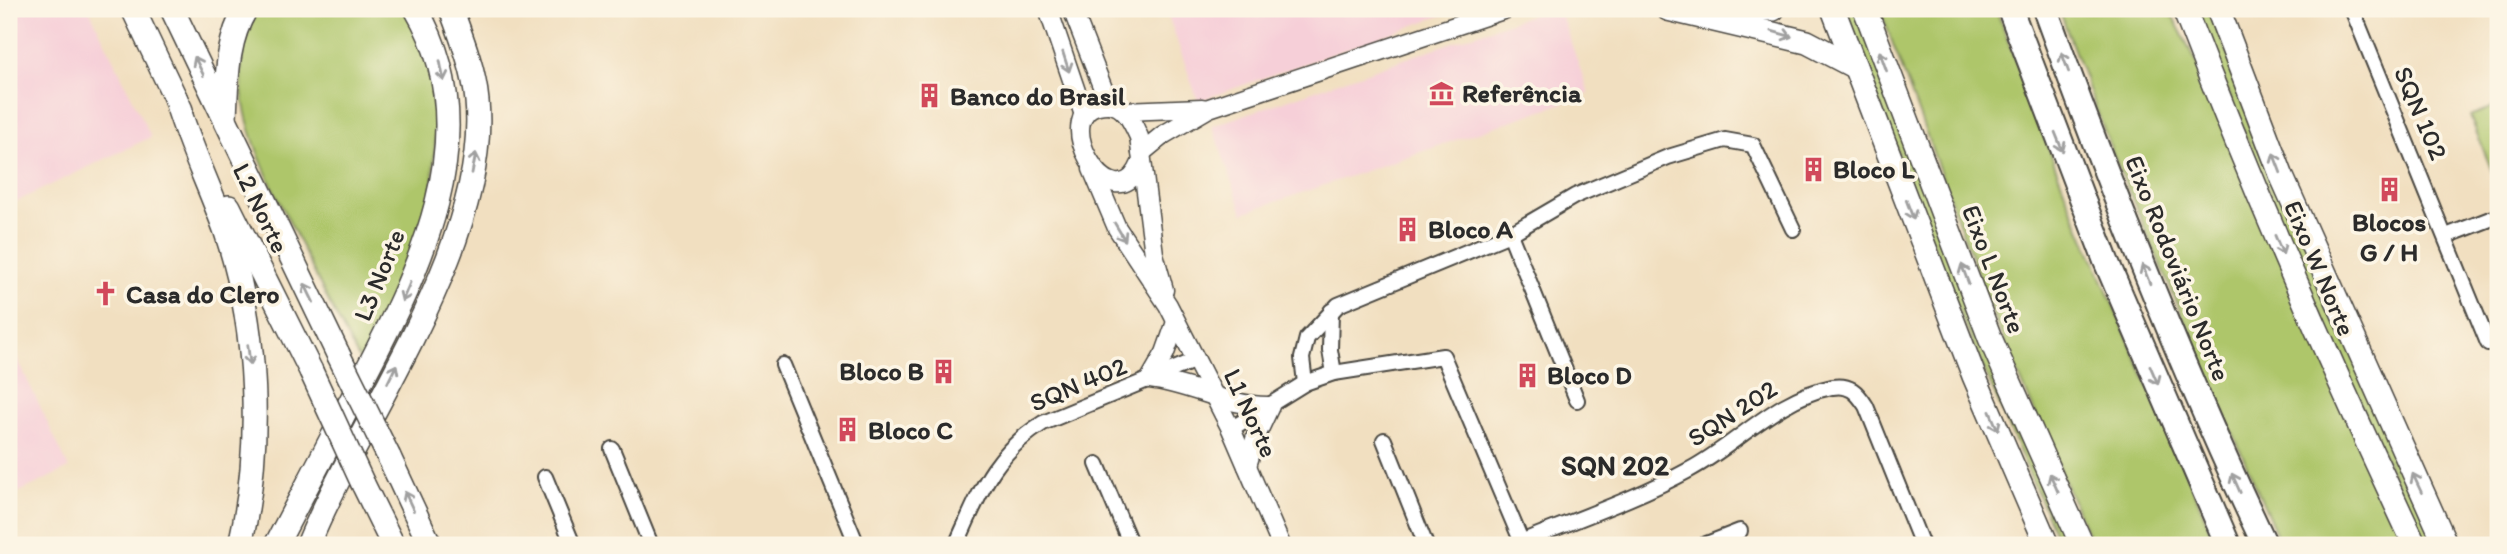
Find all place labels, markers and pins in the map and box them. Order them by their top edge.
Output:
place label: Referência [1462,77,1582,109]
museum icon: Referência [1428,79,1456,107]
place label: Banco do Brasil [950,80,1126,112]
building icon: Banco do Brasil [916,82,944,110]
place label: Bloco L [1833,153,1915,185]
building icon: Bloco L [1799,155,1827,183]
building icon: Blocos G / H [2375,176,2403,204]
place label: Blocos G / H [2352,206,2426,268]
place label: Bloco A [1428,213,1513,245]
building icon: Bloco A [1394,215,1422,243]
place label: Casa do Clero [126,278,279,310]
church icon: Casa do Clero [92,280,120,308]
place label: Bloco B [839,355,924,387]
building icon: Bloco B [930,357,958,385]
place label: Bloco D [1547,359,1632,391]
building icon: Bloco D [1513,361,1541,389]
place label: Bloco C [868,414,953,446]
building icon: Bloco C [834,416,862,444]

